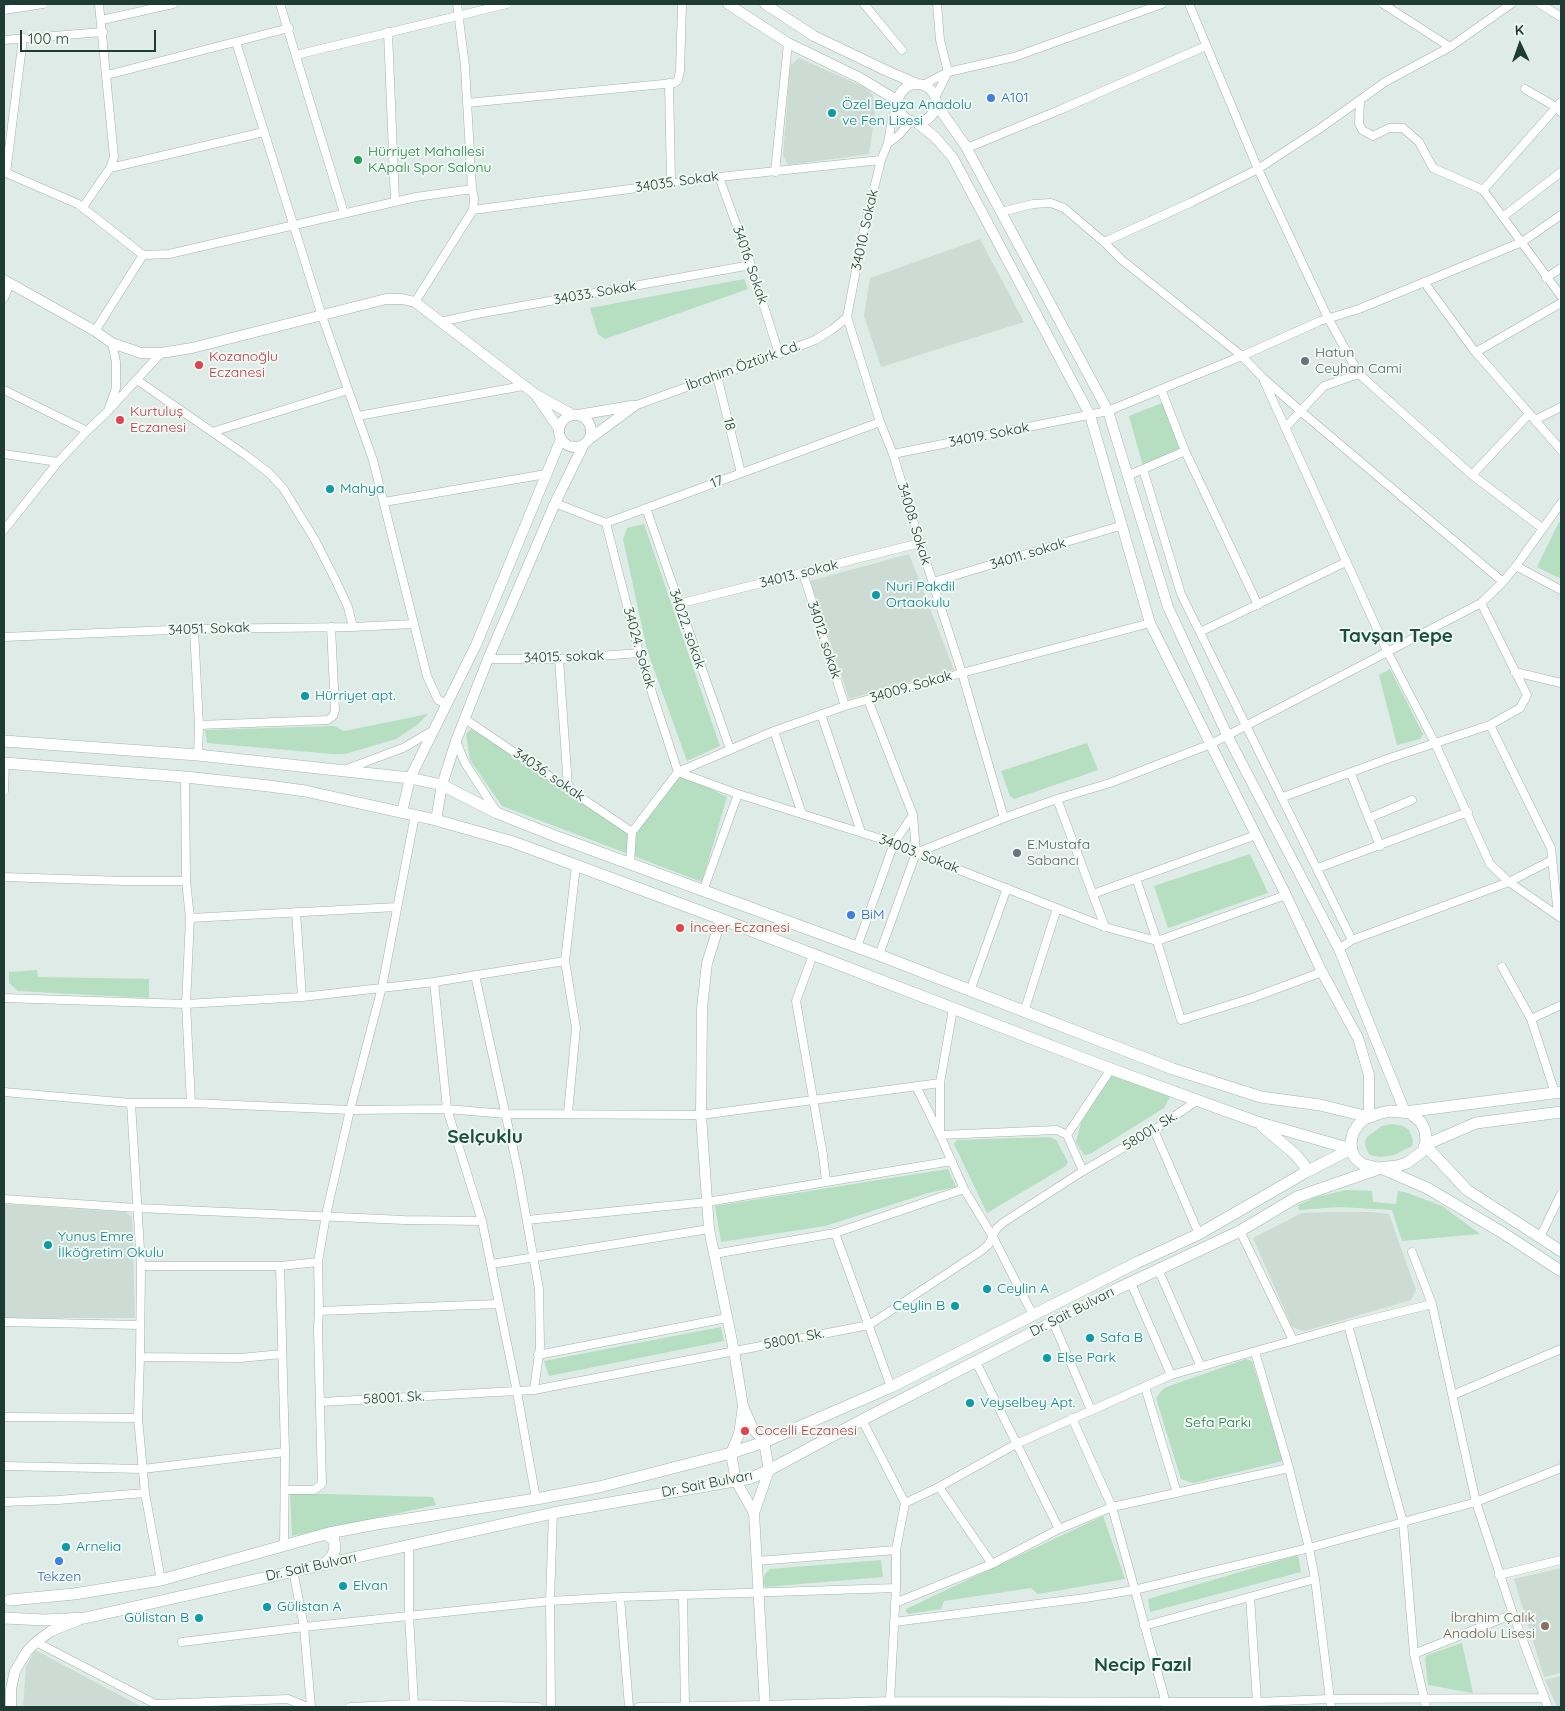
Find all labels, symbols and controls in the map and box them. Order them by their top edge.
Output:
scale bar [22,20,159,52]
north arrow [1495,20,1545,70]
text: K [1514,21,1524,39]
text: 100 m [28,29,69,48]
place label: A101 [1001,90,1029,106]
marker: A101 [985,92,997,104]
place label: Özel Beyza Anadolu ve Fen Lisesi [842,97,972,130]
marker: Özel Beyza Anadolu ve Fen Lisesi [826,107,838,119]
place label: Hürriyet Mahallesi KApalı Spor Salonu [368,144,491,176]
marker: Hürriyet Mahallesi KApalı Spor Salonu [352,154,364,166]
street label: 34035. Sokak [634,168,720,196]
street label: 34010. Sokak [848,188,882,272]
street label: 34016. Sokak [729,224,771,306]
street label: 34033. Sokak [552,277,638,309]
street label: İbrahim Öztürk Cd. [684,338,802,394]
place label: Hatun Ceyhan Cami [1315,345,1402,378]
place label: Kozanoğlu Eczanesi [209,349,278,382]
marker: Hatun Ceyhan Cami [1299,355,1311,367]
marker: Kozanoğlu Eczanesi [193,359,205,371]
place label: Kurtuluş Eczanesi [130,404,186,437]
marker: Kurtuluş Eczanesi [114,414,126,426]
street label: 18 [719,416,739,432]
street label: 34019. Sokak [947,419,1031,451]
street label: 17 [708,472,726,492]
place label: Mahya [340,481,384,497]
street label: 34008. Sokak [894,481,934,567]
marker: Mahya [324,483,336,495]
street label: 34011. sokak [988,535,1068,573]
street label: 34013. sokak [758,556,840,592]
place label: Nuri Pakdil Ortaokulu [886,579,955,612]
street label: 34022. sokak [665,587,709,671]
marker: Nuri Pakdil Ortaokulu [870,589,882,601]
street label: 34012. sokak [804,599,844,681]
street label: 34024. Sokak [619,605,659,691]
street label: 34051. Sokak [168,619,250,639]
district label: Tavşan Tepe [1339,625,1453,647]
street label: 34015. sokak [524,647,604,667]
street label: 34009. Sokak [868,667,954,707]
place label: Hürriyet apt. [315,688,395,704]
marker: Hürriyet apt. [299,690,311,702]
street label: 34036. sokak [510,745,588,805]
street label: 34003. Sokak [876,831,962,877]
place label: E.Mustafa Sabancı [1027,837,1090,870]
marker: E.Mustafa Sabancı [1011,847,1023,859]
place label: BiM [861,907,885,923]
marker: BiM [845,909,857,921]
place label: İnceer Eczanesi [690,920,790,936]
marker: İnceer Eczanesi [674,922,686,934]
street label: 58001. Sk. [1120,1108,1180,1154]
district label: Selçuklu [447,1126,523,1148]
place label: Yunus Emre İlköğretim Okulu [58,1229,164,1262]
marker: Yunus Emre İlköğretim Okulu [42,1239,54,1251]
place label: Ceylin A [997,1281,1049,1297]
marker: Ceylin A [981,1283,993,1295]
street label: Dr. Sait Bulvarı [1027,1284,1117,1340]
place label: Ceylin B [893,1298,945,1314]
marker: Ceylin B [949,1300,961,1312]
street label: 58001. Sk. [762,1325,826,1353]
place label: Safa B [1100,1330,1143,1346]
marker: Safa B [1084,1332,1096,1344]
place label: Else Park [1057,1350,1116,1366]
marker: Else Park [1041,1352,1053,1364]
street label: 58001. Sk. [363,1388,425,1408]
place label: Veyselbey Apt. [980,1395,1075,1411]
marker: Veyselbey Apt. [964,1397,976,1409]
park label: Sefa Parkı [1185,1415,1251,1431]
place label: Cocelli Eczanesi [755,1423,857,1439]
marker: Cocelli Eczanesi [739,1425,751,1437]
street label: Dr. Sait Bulvarı [660,1467,754,1501]
place label: Arnelia [76,1539,121,1555]
marker: Arnelia [60,1541,72,1553]
street label: Dr. Sait Bulvarı [264,1549,358,1585]
marker: Tekzen [53,1555,65,1567]
place label: Tekzen [37,1569,81,1585]
place label: Elvan [353,1578,388,1594]
marker: Elvan [337,1580,349,1592]
place label: Gülistan A [277,1599,342,1615]
marker: Gülistan A [261,1601,273,1613]
place label: Gülistan B [124,1610,189,1626]
place label: İbrahim Çalık Anadolu Lisesi [1443,1610,1535,1642]
marker: Gülistan B [193,1612,205,1624]
marker: İbrahim Çalık Anadolu Lisesi [1539,1620,1551,1632]
district label: Necip Fazıl [1094,1654,1192,1676]

